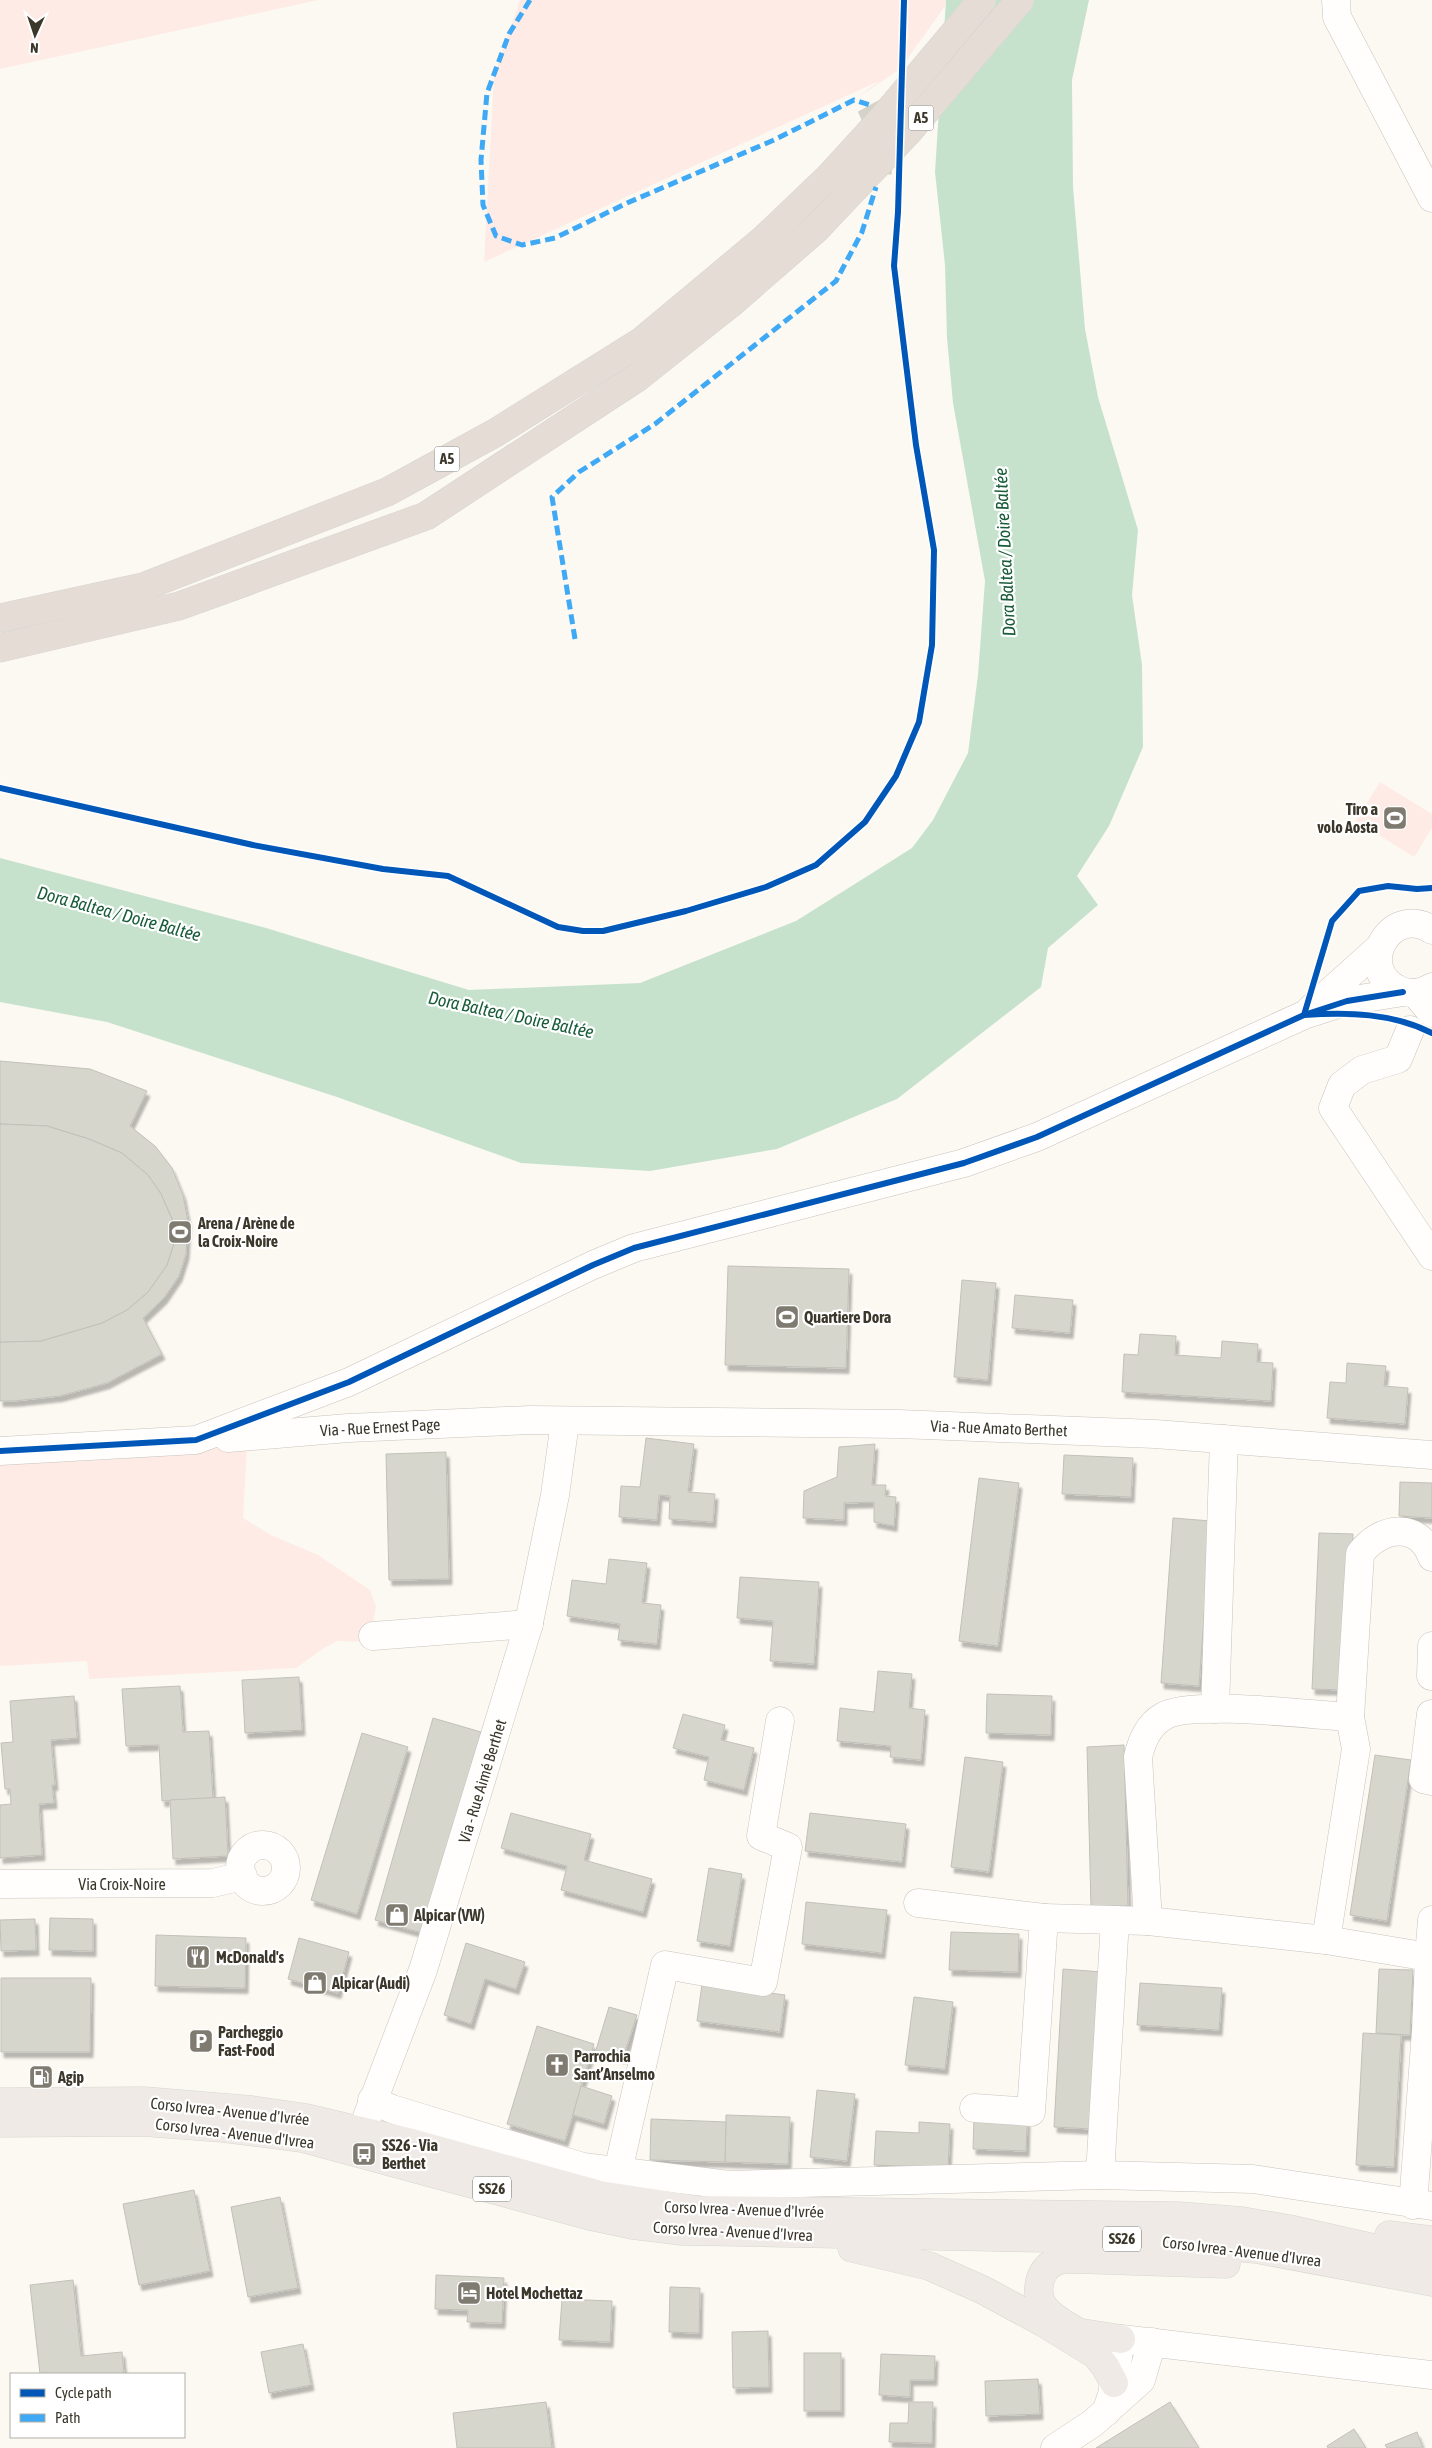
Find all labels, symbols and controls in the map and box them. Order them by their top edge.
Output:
north arrow [10,10,60,60]
text: N [30,40,39,56]
road number: A5 [908,106,934,130]
road number: A5 [434,446,460,472]
water label: Dora Baltea / Doire Baltée [990,467,1019,637]
place label: Tiro a volo Aosta [1317,800,1378,836]
sports icon: Tiro a volo Aosta [1382,805,1408,831]
water label: Dora Baltea / Doire Baltée [35,882,203,946]
water label: Dora Baltea / Doire Baltée [426,987,596,1042]
place label: Arena / Arène de la Croix-Noire [197,1214,295,1250]
sports icon: Arena / Arène de la Croix-Noire [167,1219,193,1245]
sports icon: Quartiere Dora [774,1304,800,1330]
place label: Quartiere Dora [804,1308,891,1326]
street label: Via - Rue Ernest Page [319,1415,441,1440]
street label: Via - Rue Amato Berthet [930,1417,1068,1439]
street label: Via - Rue Aimé Berthet [455,1716,510,1845]
street label: Via Croix-Noire [78,1875,166,1893]
shop icon: Alpicar (VW) [384,1902,410,1928]
place label: Alpicar (VW) [413,1906,485,1924]
restaurant icon: McDonald's [185,1944,211,1970]
place label: McDonald's [216,1948,285,1966]
shop icon: Alpicar (Audi) [302,1970,328,1996]
place label: Alpicar (Audi) [331,1974,410,1992]
place label: Parcheggio Fast-Food [218,2023,284,2059]
parking icon: Parcheggio Fast-Food [188,2028,214,2054]
place label: Parrochia Sant’Anselmo [574,2047,655,2083]
church icon: Parrochia Sant’Anselmo [544,2052,570,2078]
fuel station icon: Agip [28,2064,54,2090]
place label: Agip [57,2068,84,2086]
street label: Corso Ivrea - Avenue d'Ivrée [150,2094,310,2128]
street label: Corso Ivrea - Avenue d'Ivrea [154,2114,316,2152]
place label: SS26 - Via Berthet [382,2136,438,2172]
bus stop icon: SS26 - Via Berthet [351,2141,377,2167]
road number: SS26 [473,2176,511,2202]
street label: Corso Ivrea - Avenue d'Ivrée [664,2197,824,2221]
street label: Corso Ivrea - Avenue d'Ivrea [653,2218,813,2244]
road number: SS26 [1103,2226,1141,2252]
street label: Corso Ivrea - Avenue d'Ivrea [1161,2232,1323,2270]
hotel icon: Hotel Mochettaz [456,2280,482,2306]
place label: Hotel Mochettaz [486,2284,583,2302]
legend [10,2373,185,2438]
text: Cycle path [55,2384,112,2401]
text: Path [55,2409,81,2426]

